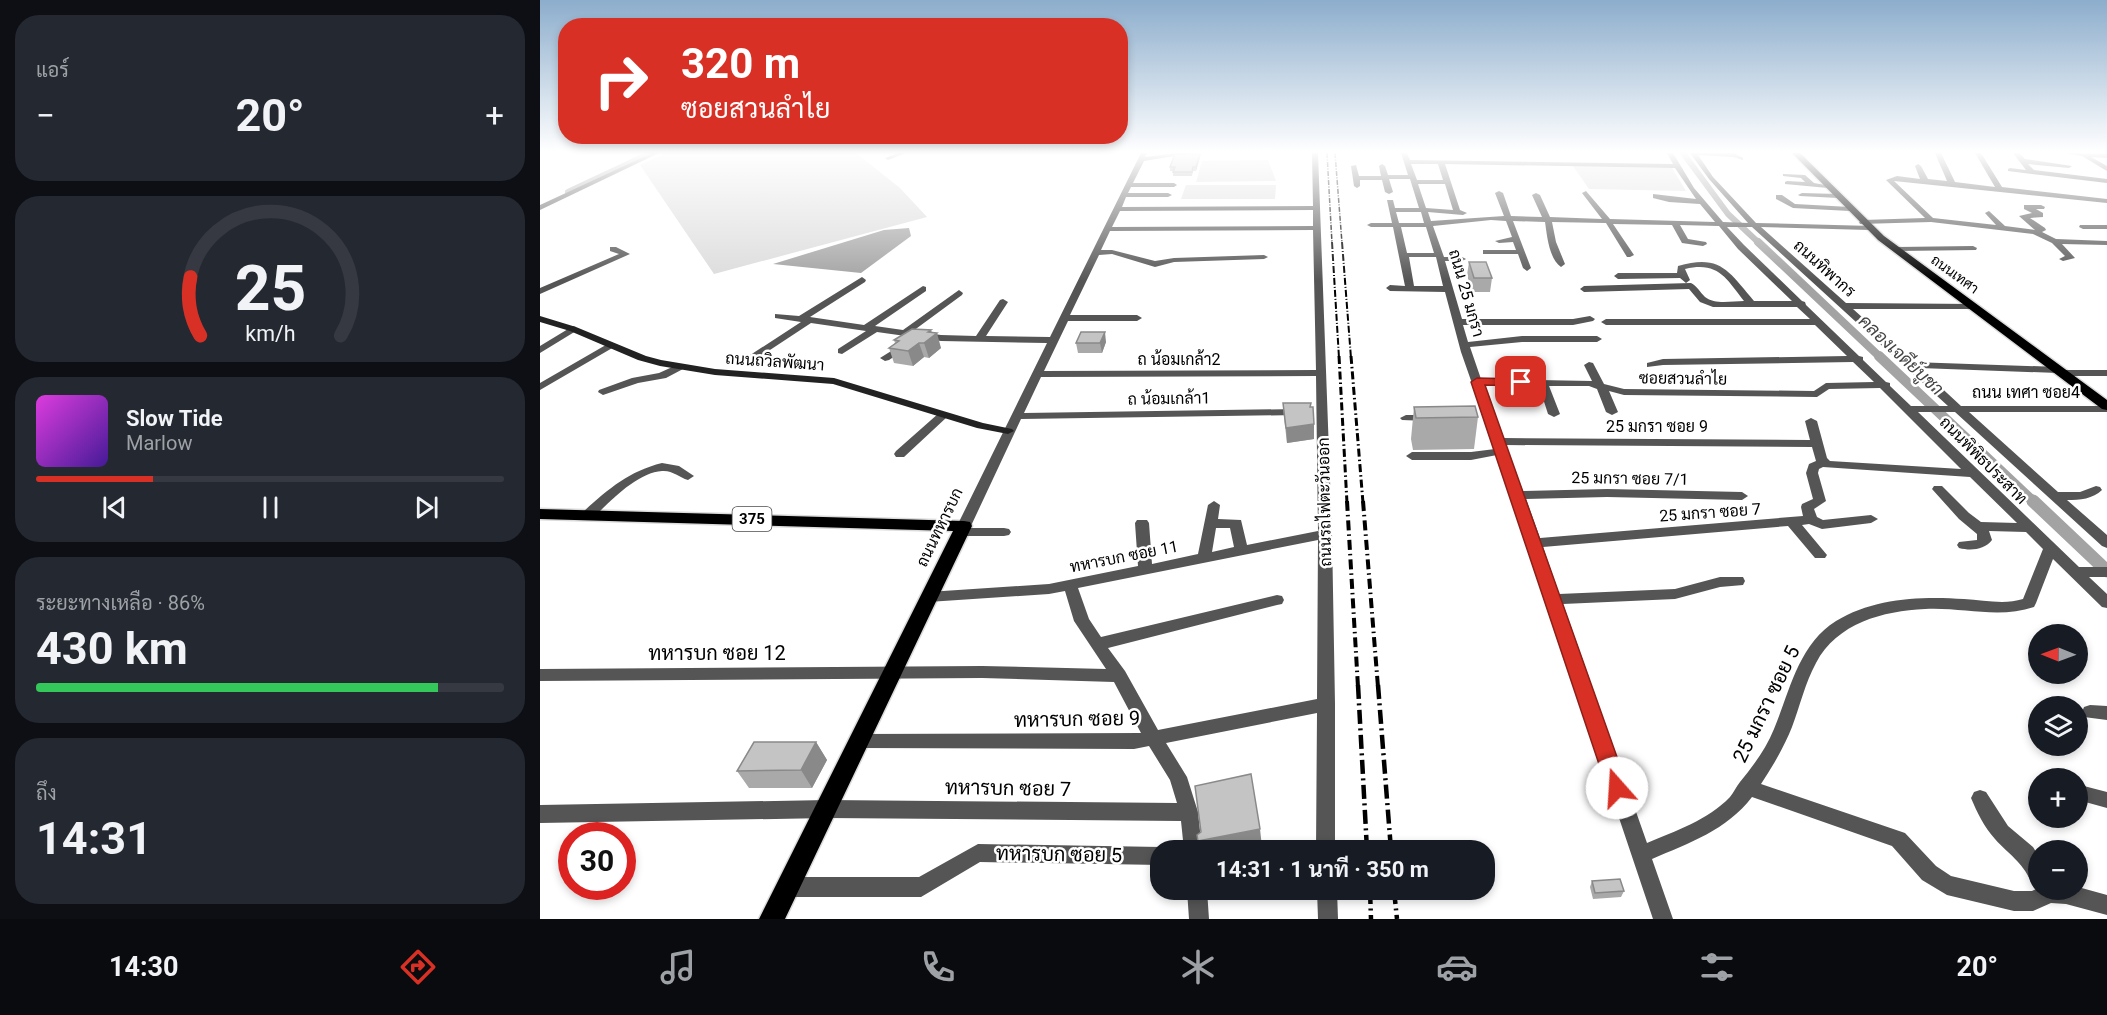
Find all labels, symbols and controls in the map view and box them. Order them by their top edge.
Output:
text: 320 m [681,39,800,88]
icon: right [582,42,660,120]
text: แอร์ [36,58,69,82]
text: 20° [235,89,305,142]
text: ซอยสวนลำไย [681,93,830,125]
text: − [36,96,55,135]
text: + [485,96,504,135]
street label: ถนนทิพากร [1790,236,1860,301]
street label: ถนน 25 มกรา [1445,247,1488,339]
street label: ถนนเทศา [1928,251,1982,297]
text: 25 [234,252,306,325]
water label: คลองเจดีย์บูชา [1853,309,1949,401]
text: km/h [245,321,295,346]
street label: ถนนถวิลพัฒนา [725,348,825,374]
street label: ถ น้อมเกล้า2 [1138,349,1220,369]
pin [1495,356,1546,407]
icon: arrive [1504,365,1537,398]
street label: ซอยสวนลำไย [1639,366,1727,389]
street label: ถนน เทศา ซอย4 [1972,383,2080,402]
street label: ถ น้อมเกล้า1 [1127,387,1211,409]
text: Slow Tide [126,406,223,431]
street label: ถนนพิพิธประสาท [1936,413,2031,508]
street label: 25 มกรา ซอย 9 [1606,417,1708,436]
text: Marlow [126,431,192,455]
street label: ถนนรถไฟตะวันออก [1312,437,1335,567]
street label: 25 มกรา ซอย 7/1 [1571,468,1689,489]
street label: ถนนทหารบก [912,485,967,570]
icon: previous [98,491,131,524]
icon: pause [254,491,287,524]
icon: next [410,491,443,524]
street label: 25 มกรา ซอย 7 [1659,499,1761,526]
road number: 375 [732,507,772,531]
street label: ทหารบก ซอย 11 [1068,537,1180,576]
text: ระยะทางเหลือ · 86% [36,591,205,615]
text: 430 km [36,622,188,675]
north arrow [2028,624,2088,684]
map controls [2028,624,2088,900]
street label: ทหารบก ซอย 12 [648,641,786,665]
street label: 25 มกรา ซอย 5 [1727,642,1805,766]
button: layers [2028,696,2088,756]
street label: ทหารบก ซอย 9 [1014,706,1140,732]
position arrow [1585,756,1649,820]
button: + [2028,768,2088,828]
street label: ทหารบก ซอย 7 [945,775,1071,801]
text: ถึง [36,781,57,805]
text: 14:31 [36,812,152,865]
speed limit sign: 30 [558,822,636,900]
button: − [2028,840,2088,900]
street label: ทหารบก ซอย 5 [996,841,1122,867]
text: 14:31 · 1 นาที · 350 m [1216,857,1429,882]
icon: directions [397,946,439,988]
icon: music [657,946,699,988]
icon: phone [917,946,959,988]
icon: climate [1177,946,1219,988]
icon: car [1436,946,1478,988]
icon: filters [1696,946,1738,988]
text: 14:30 [109,951,179,983]
text: 20° [1956,951,1998,983]

